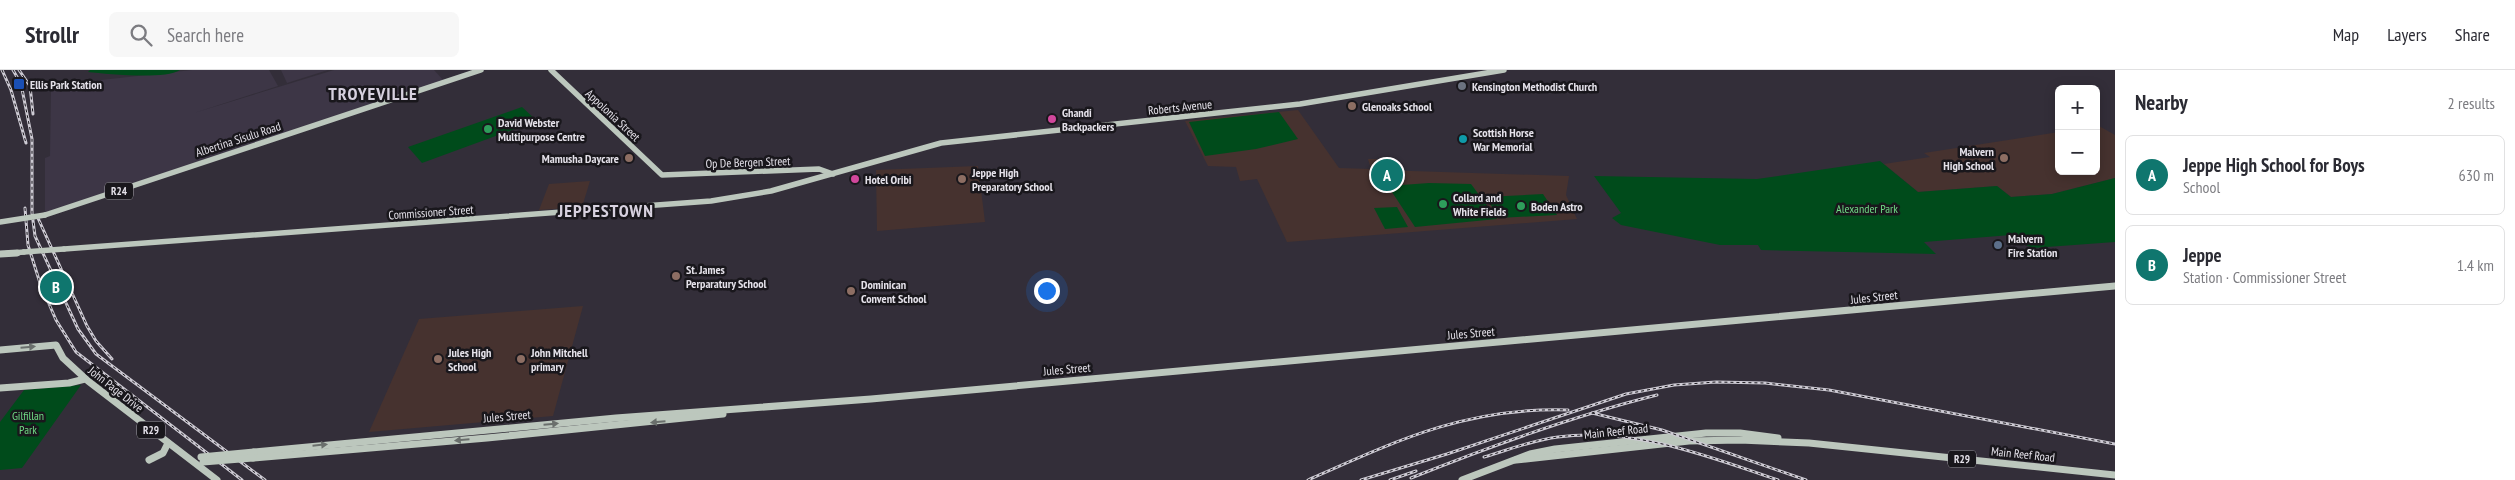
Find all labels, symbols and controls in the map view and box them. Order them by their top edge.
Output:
search box [109,12,459,57]
text: Strollr [25,19,79,50]
icon: search [127,21,155,49]
text: Search here [167,23,244,47]
text: Map [2333,23,2359,46]
text: Layers [2387,23,2427,46]
text: Share [2455,23,2490,46]
marker: Ellis Park Station [12,77,26,91]
place label: Ellis Park Station [30,77,102,92]
place label: Kensington Methodist Church [1472,79,1597,94]
marker: Kensington Methodist Church [1456,80,1468,92]
district label: TROYEVILLE [328,82,418,105]
map controls [2055,85,2100,175]
button: + [2055,85,2100,130]
street label: Appolonia Street [583,86,644,145]
text: Nearby [2135,89,2188,116]
text: 2 results [2448,93,2495,113]
street label: Roberts Avenue [1147,96,1213,118]
place label: Glenoaks School [1362,99,1432,114]
marker: Glenoaks School [1346,100,1358,112]
place label: Ghandi Backpackers [1062,105,1114,134]
marker: Ghandi Backpackers [1046,113,1058,125]
place label: David Webster Multipurpose Centre [498,115,585,144]
street label: Albertina Sisulu Road [193,118,283,160]
marker: David Webster Multipurpose Centre [482,123,494,135]
place label: Scottish Horse War Memorial [1472,125,1534,154]
button: − [2055,130,2100,175]
marker: Scottish Horse War Memorial [1457,133,1469,145]
place label: Malvern High School [1943,144,1994,173]
place label: Mamusha Daycare [542,151,619,166]
marker: Mamusha Daycare [623,152,635,164]
marker: Malvern High School [1998,152,2010,164]
street label: Op De Bergen Street [705,153,791,171]
text: Jeppe High School for Boys [2183,153,2365,177]
pin: A [1371,156,1403,194]
place label: Jeppe High Preparatory School [971,165,1053,194]
text: A [2148,165,2156,185]
text: 630 m [2459,165,2494,185]
place label: Hotel Oribi [865,172,912,187]
marker: Hotel Oribi [849,173,861,185]
marker: Jeppe High Preparatory School [956,173,968,185]
text: School [2183,177,2220,197]
road number: R24 [105,182,133,200]
place label: Collard and White Fields [1452,190,1506,219]
marker: Collard and White Fields [1437,198,1449,210]
district label: JEPPESTOWN [557,199,654,222]
place label: Boden Astro [1531,199,1583,214]
marker: Boden Astro [1515,200,1527,212]
street label: Commissioner Street [388,201,475,222]
park label: Alexander Park [1836,201,1898,216]
place label: Malvern Fire Station [2008,231,2057,260]
marker: Malvern Fire Station [1992,239,2004,251]
text: Jeppe [2183,243,2222,267]
text: B [2148,255,2156,275]
text: 1.4 km [2457,255,2494,275]
place label: St. James Perparatury School [686,262,767,291]
text: Station · Commissioner Street [2183,267,2346,287]
pin: B [40,268,72,306]
marker: St. James Perparatury School [670,270,682,282]
place label: Dominican Convent School [861,277,927,306]
your location [1034,278,1060,304]
marker: Dominican Convent School [845,285,857,297]
street label: Jules Street [1849,287,1899,307]
street label: Jules Street [1446,323,1496,343]
one-way arrow [20,343,36,351]
place label: Jules High School [447,345,491,374]
place label: John Mitchell primary [530,345,588,374]
marker: Jules High School [432,353,444,365]
marker: John Mitchell primary [515,353,527,365]
street label: Jules Street [1042,359,1092,379]
street label: John Page Drive [85,362,146,415]
street label: Jules Street [482,406,532,426]
park label: Gilfillan Park [12,408,44,437]
one-way arrow [650,418,666,426]
one-way arrow [544,419,560,427]
street label: Main Reef Road [1583,420,1649,442]
road number: R29 [137,422,165,438]
one-way arrow [454,437,470,445]
one-way arrow [312,441,328,449]
street label: Main Reef Road [1990,443,2056,465]
road number: R29 [1948,450,1976,468]

